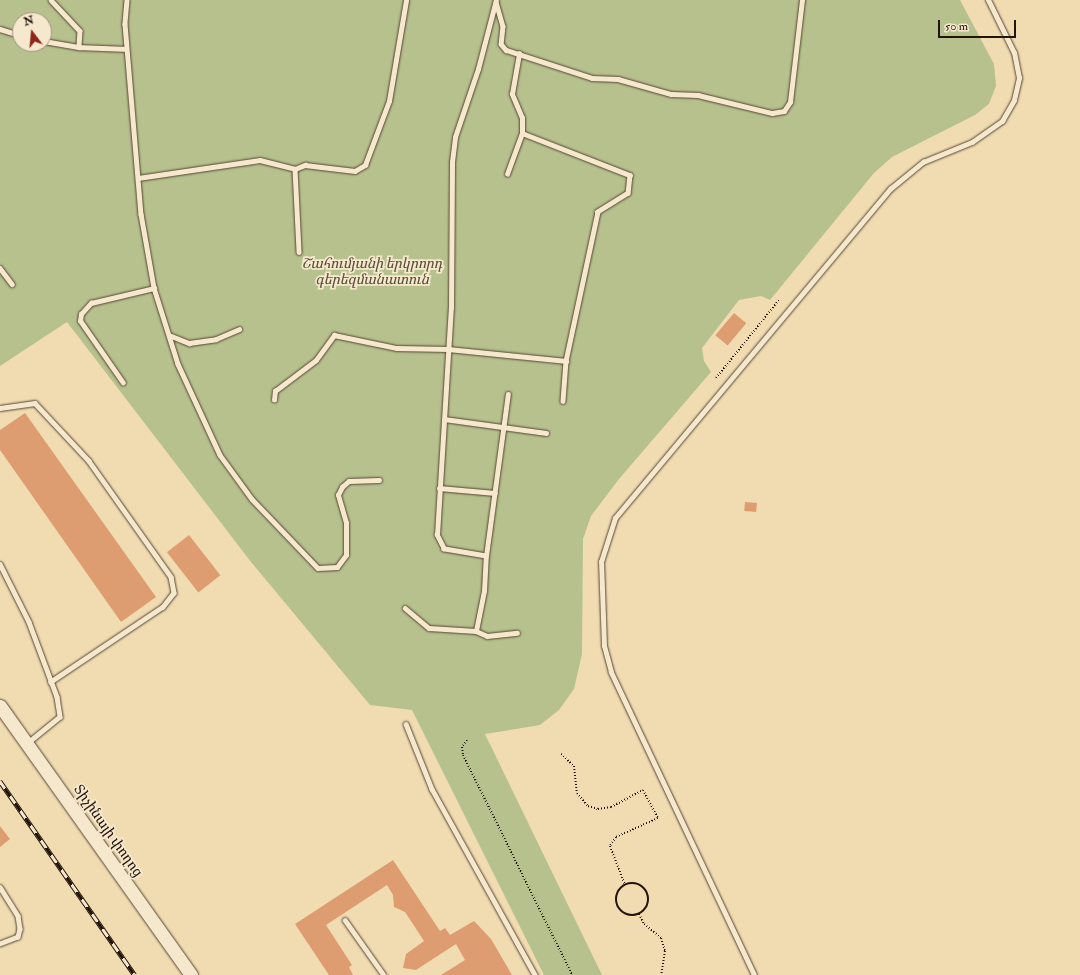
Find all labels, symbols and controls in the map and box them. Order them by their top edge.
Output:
north arrow [12,12,52,52]
scale bar [940,12,1018,38]
text: N [22,13,35,29]
text: 50 m [945,19,968,34]
park label: Շահումյանի երկրորդ գերեզմանատուն [302,256,442,288]
street label: Տիչինայի փողոց [70,782,146,880]

